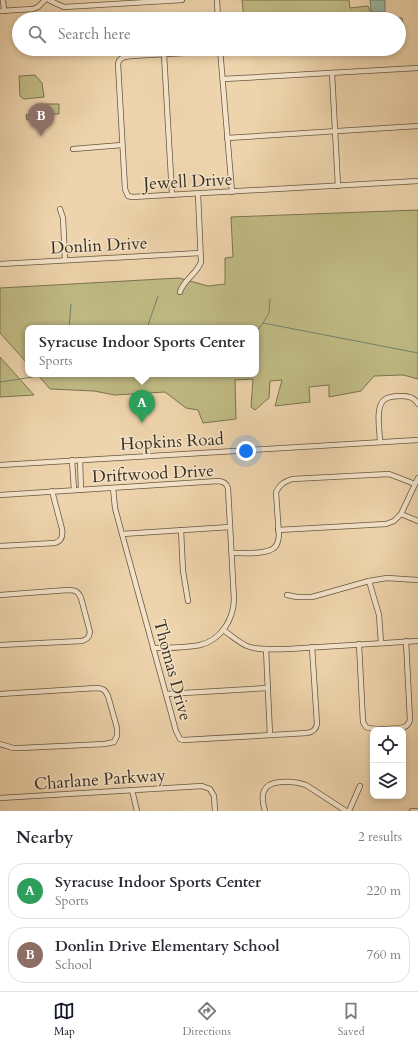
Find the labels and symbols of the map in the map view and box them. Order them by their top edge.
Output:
pin: B [28,103,54,136]
street label: Jewell Drive [140,168,233,195]
street label: Donlin Drive [50,231,148,260]
pin: A [129,390,155,423]
street label: Hopkins Road [120,427,224,456]
your location [236,441,256,461]
street label: Driftwood Drive [91,459,215,488]
street label: Thomas Drive [148,617,197,723]
street label: Charlane Parkway [33,763,167,796]

